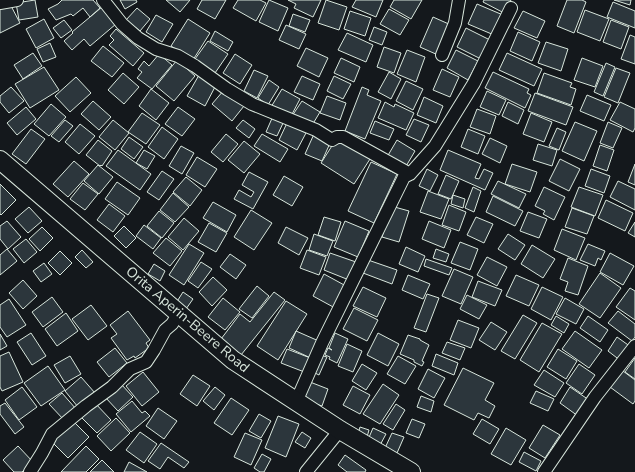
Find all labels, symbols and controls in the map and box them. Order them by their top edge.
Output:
street label: Orita Aperin-Beere Road [122,262,253,377]

